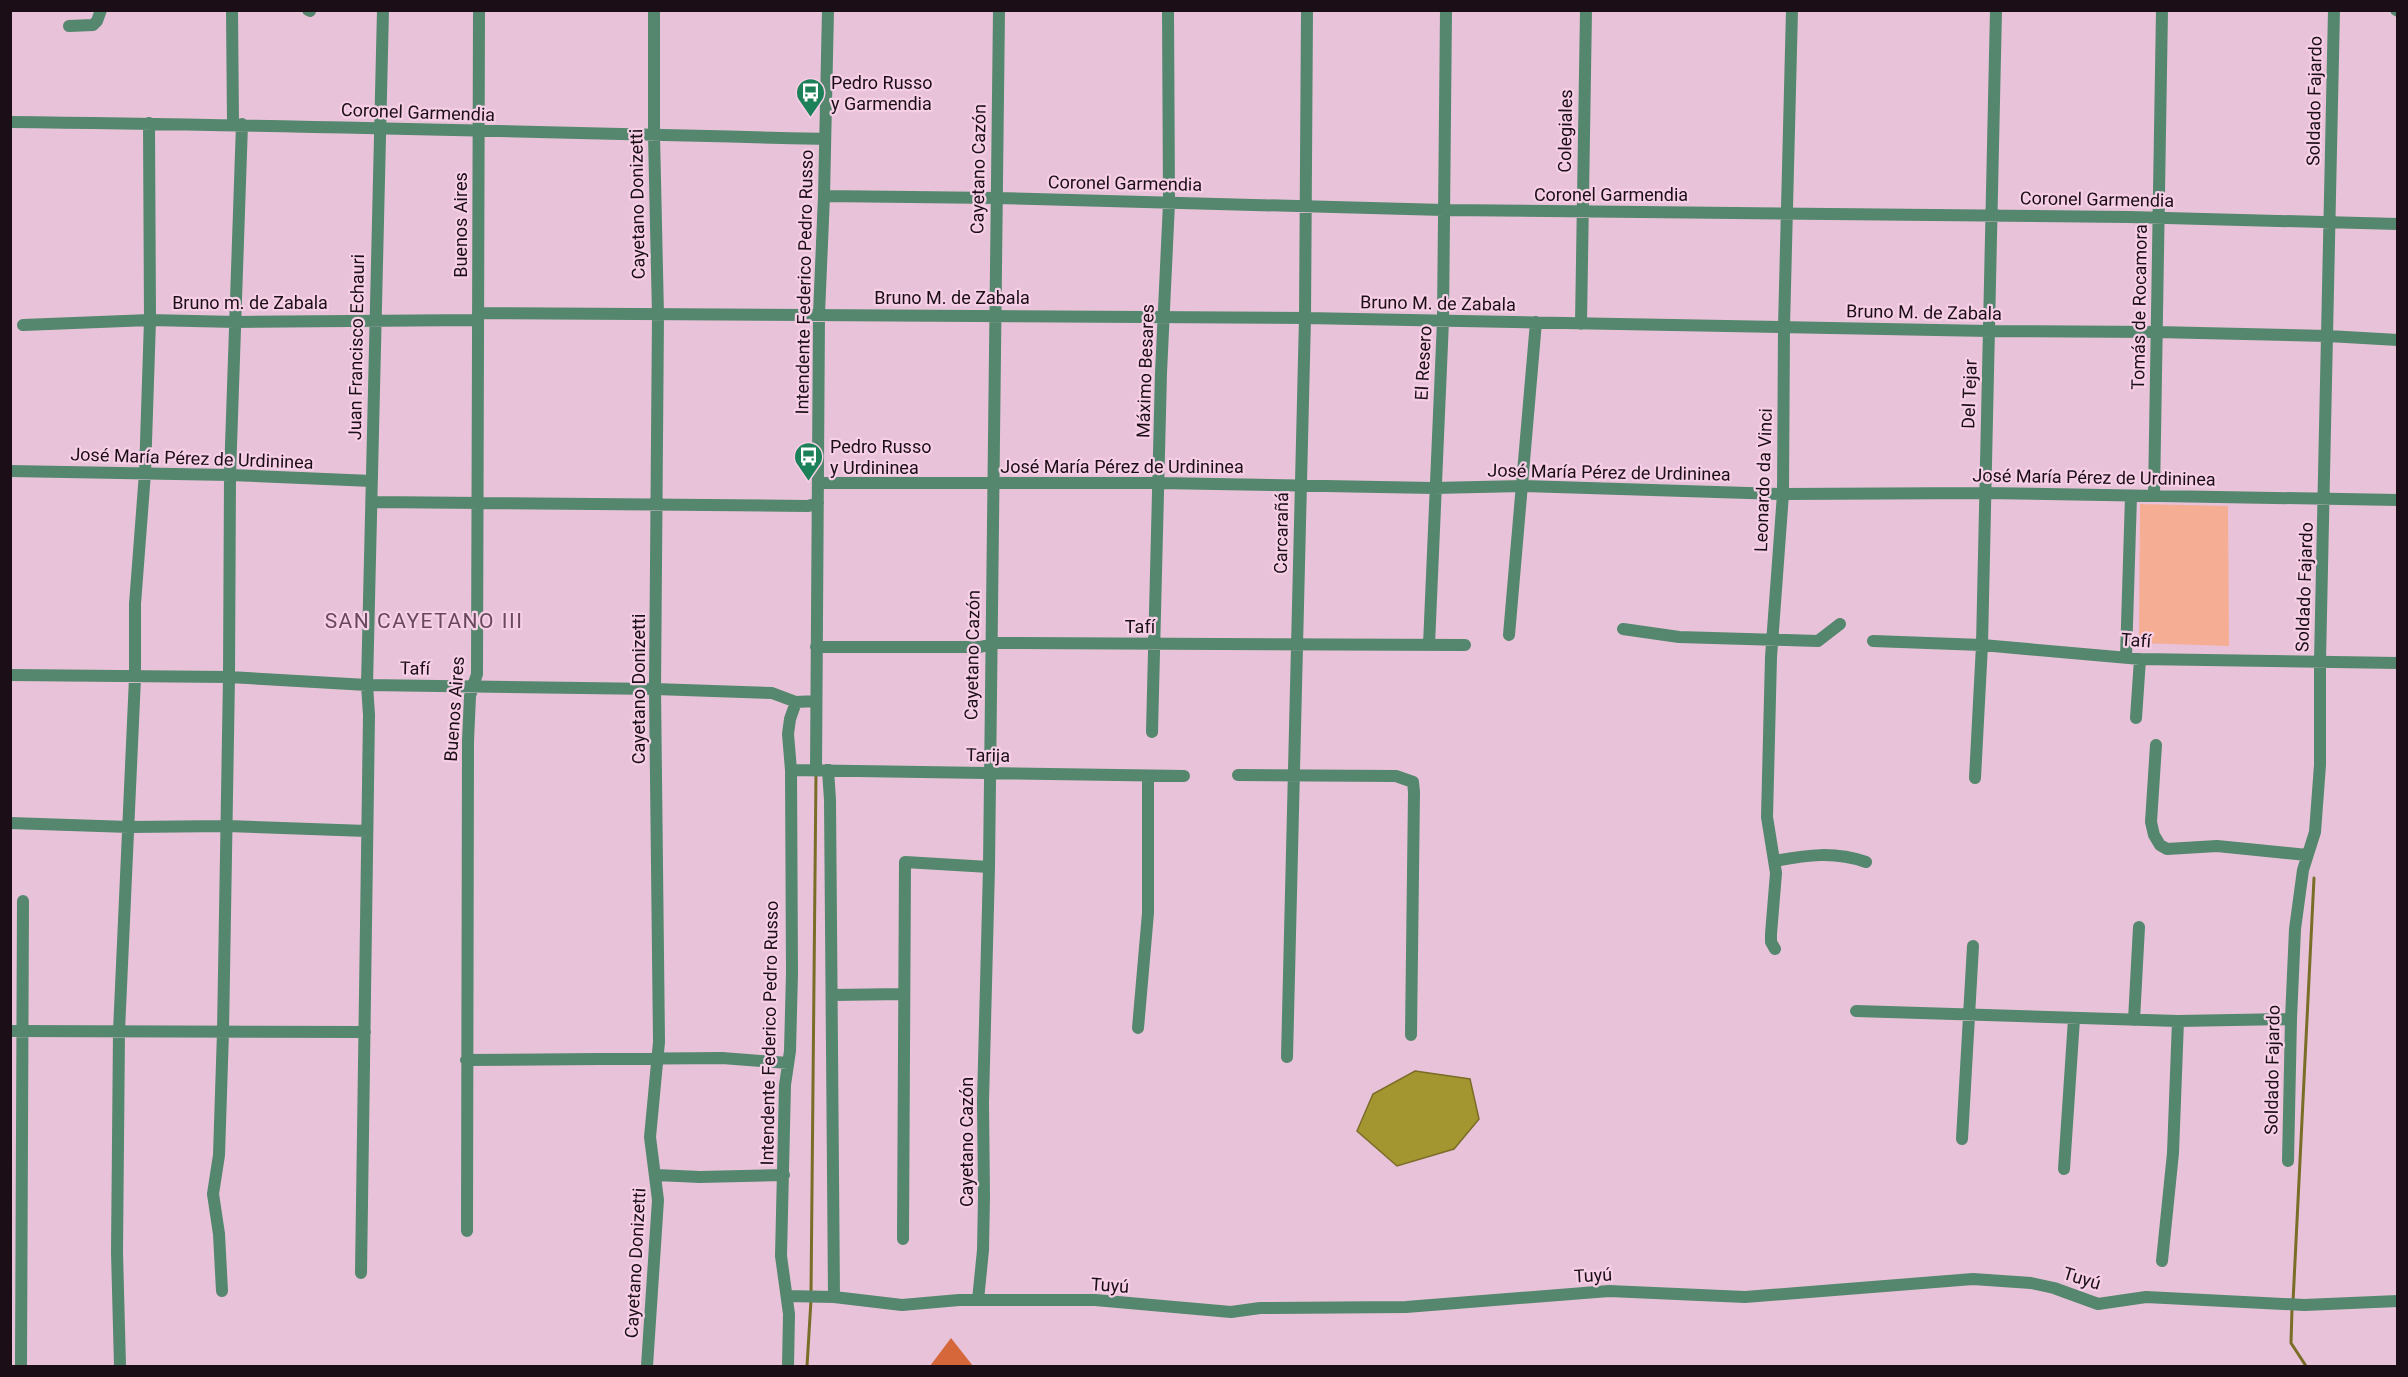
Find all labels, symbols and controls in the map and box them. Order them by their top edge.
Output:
street label: Soldado Fajardo [2302,36,2326,166]
place label: Pedro Russo y Garmendia [831,72,932,114]
bus stop icon: Pedro Russo y Garmendia [794,76,826,118]
street label: Colegiales [1554,89,1576,173]
street label: Coronel Garmendia [341,99,495,125]
street label: Cayetano Cazón [966,104,990,234]
street label: Cayetano Donizetti [625,129,649,279]
street label: Intendente Federico Pedro Russo [791,149,817,415]
street label: Coronel Garmendia [1048,171,1202,195]
street label: Buenos Aires [450,172,471,278]
street label: Coronel Garmendia [1534,184,1688,205]
street label: Coronel Garmendia [2020,187,2174,211]
street label: Tomás de Rocamora [2127,224,2151,390]
street label: Juan Francisco Echauri [344,254,368,440]
street label: Bruno M. de Zabala [874,287,1030,308]
street label: Bruno M. de Zabala [1360,291,1516,315]
street label: Bruno m. de Zabala [172,292,328,313]
street label: Bruno M. de Zabala [1846,300,2002,324]
street label: Máximo Besares [1132,304,1158,438]
street label: El Resero [1411,325,1435,401]
street label: Del Tejar [1957,359,1981,429]
street label: Leonardo da Vinci [1750,408,1776,552]
place label: Pedro Russo y Urdininea [830,436,931,478]
bus stop icon: Pedro Russo y Urdininea [793,440,825,482]
street label: José María Pérez de Urdininea [70,443,314,473]
street label: José María Pérez de Urdininea [1000,456,1244,477]
street label: José María Pérez de Urdininea [1487,459,1731,485]
street label: José María Pérez de Urdininea [1972,464,2216,490]
street label: Carcarañá [1270,492,1292,574]
street label: Soldado Fajardo [2291,522,2317,652]
street label: Cayetano Cazón [960,590,984,720]
district label: SAN CAYETANO III [325,609,523,633]
street label: Cayetano Donizetti [628,614,649,764]
street label: Tafí [1125,616,1156,637]
street label: Tafí [2120,628,2152,652]
street label: Buenos Aires [440,656,468,762]
street label: Tafí [400,657,431,679]
street label: Tarija [966,744,1010,766]
street label: Intendente Federico Pedro Russo [756,900,782,1166]
street label: Soldado Fajardo [2260,1005,2284,1135]
street label: Cayetano Cazón [956,1077,977,1207]
street label: Cayetano Donizetti [621,1187,649,1339]
street label: Tuyú [2061,1262,2103,1294]
street label: Tuyú [1573,1264,1613,1286]
street label: Tuyú [1090,1273,1130,1297]

